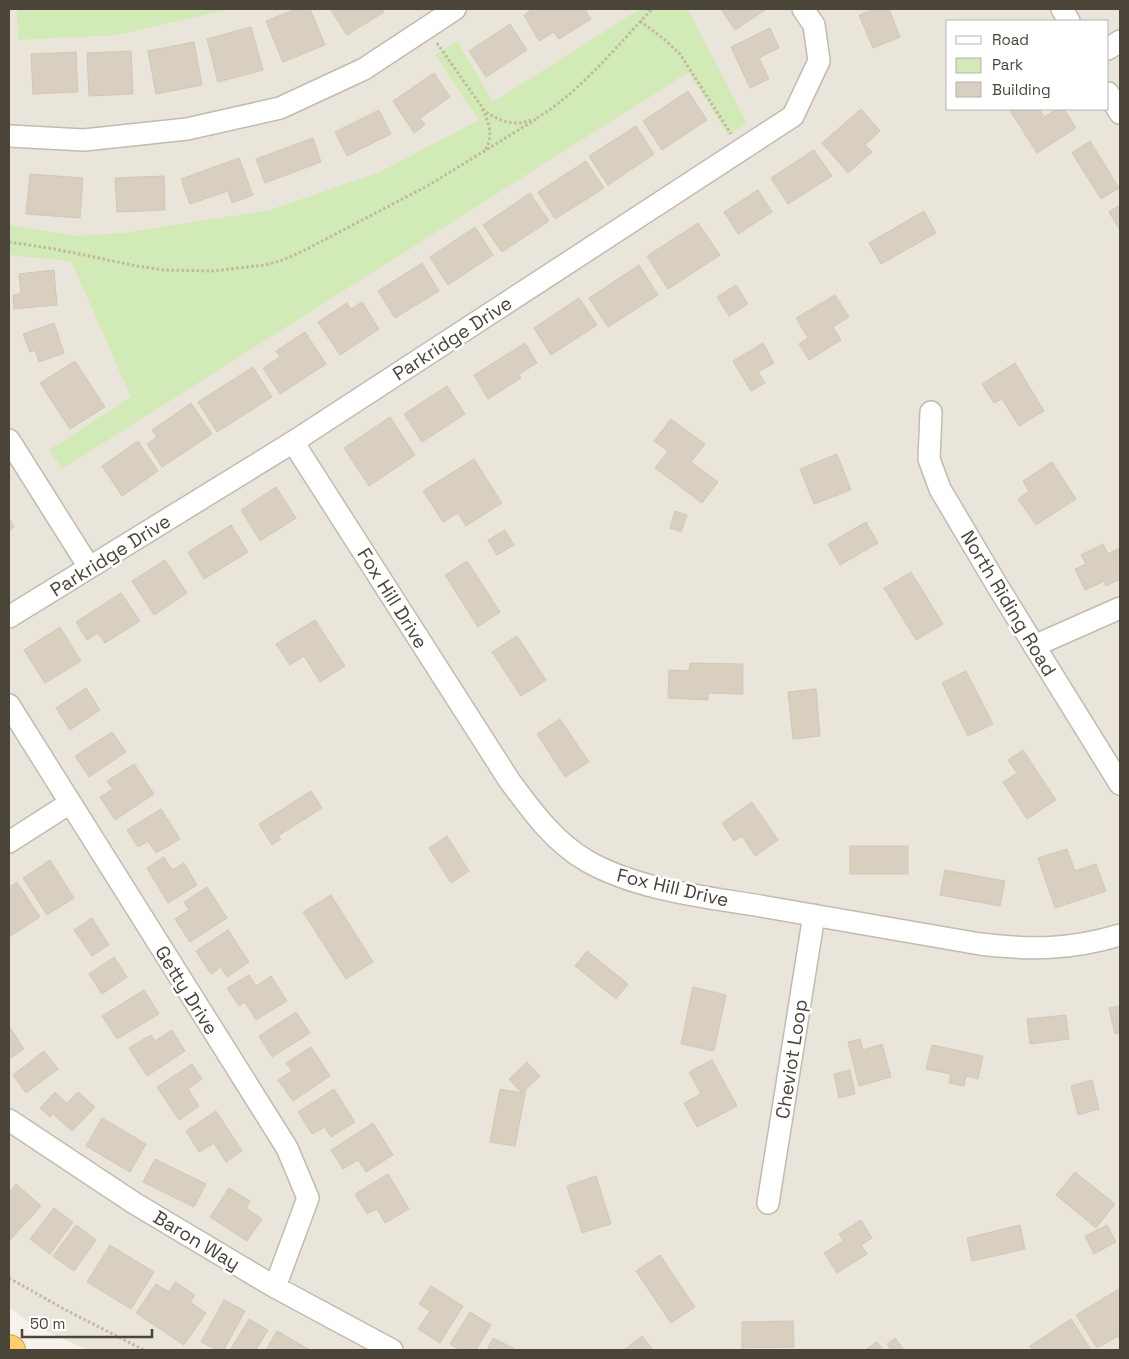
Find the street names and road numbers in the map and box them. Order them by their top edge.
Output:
street label: Parkridge Drive [388,291,517,386]
street label: Parkridge Drive [45,508,175,602]
street label: North Riding Road [955,526,1062,681]
street label: Fox Hill Drive [352,543,433,653]
street label: Fox Hill Drive [614,862,731,913]
street label: Getty Drive [149,941,224,1040]
street label: Cheviot Loop [770,998,813,1121]
street label: Baron Way [149,1205,245,1276]

